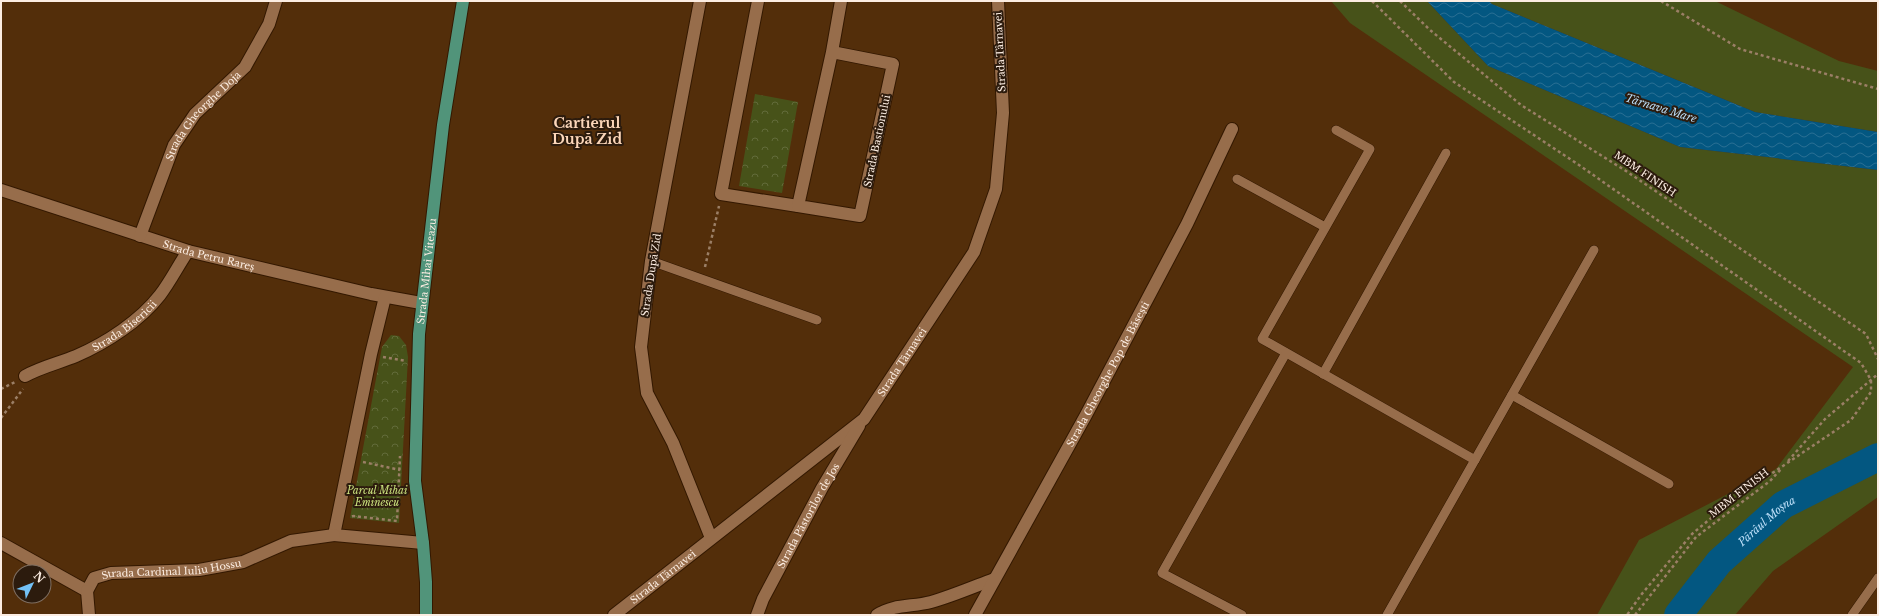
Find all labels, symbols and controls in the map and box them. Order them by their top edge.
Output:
street label: Strada Târnavei [991,11,1009,92]
street label: Strada Gheorghe Doja [162,68,244,162]
water label: Târnava Mare [1623,90,1699,126]
street label: Strada Bastionului [861,93,893,188]
district label: Cartierul După Zid [552,114,622,148]
street label: MBM FINISH [1612,148,1678,200]
street label: Strada Mihai Viteazu [414,217,439,325]
street label: Strada După Zid [638,232,664,318]
street label: Strada Petru Rareș [161,237,257,273]
street label: Strada Bisericii [90,297,160,354]
street label: Strada Gheorghe Pop de Băsești [1063,298,1152,449]
street label: Strada Târnavei [874,324,929,399]
street label: Strada Păstorilor de Jos [774,460,842,570]
street label: MBM FINISH [1707,466,1771,520]
park label: Parcul Mihai Eminescu [346,484,408,509]
water label: Pârâul Moșna [1734,493,1798,550]
street label: Strada Târnavei [627,547,699,607]
street label: Strada Cardinal Iuliu Hossu [100,556,243,582]
north arrow [12,564,52,604]
text: N [31,569,48,586]

